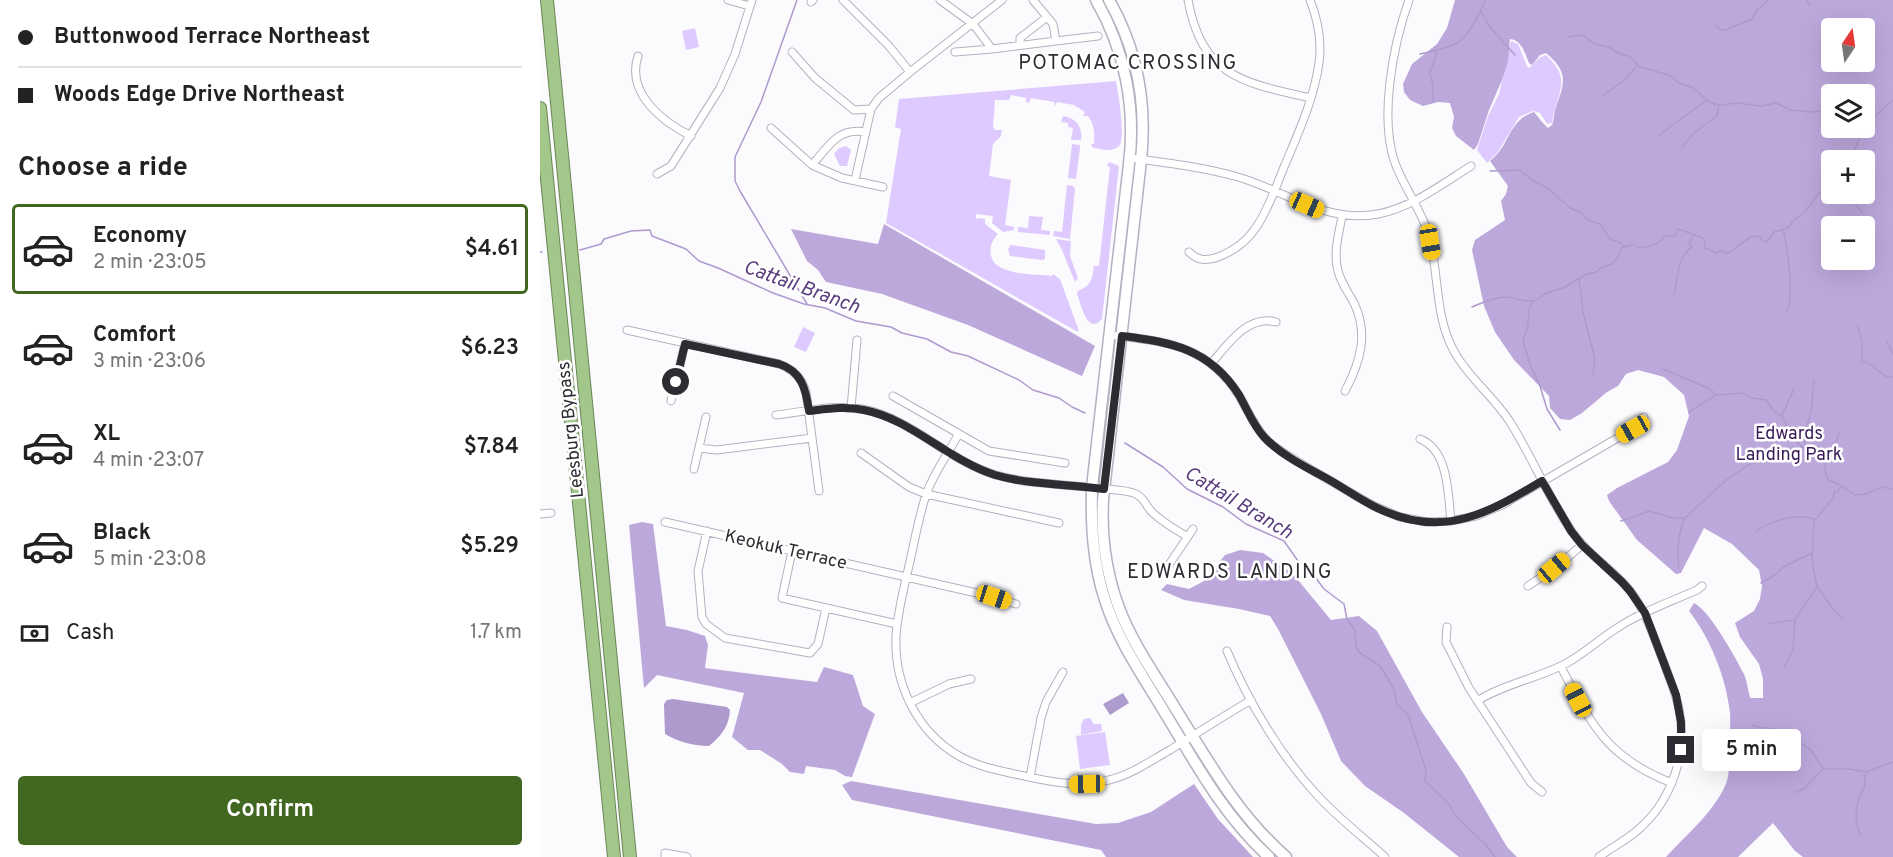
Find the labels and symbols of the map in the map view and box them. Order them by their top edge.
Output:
north arrow [1821,18,1875,72]
district label: POTOMAC CROSSING [1018,51,1238,77]
car [1287,189,1327,221]
car [1418,223,1442,261]
water label: Cattail Branch [739,255,863,321]
street label: Leesburg Bypass [553,360,590,499]
route start [662,368,689,395]
car [1613,412,1653,446]
park label: Edwards Landing Park [1736,423,1842,467]
water label: Cattail Branch [1179,461,1297,546]
street label: Keokuk Terrace [722,525,849,576]
car [1534,550,1574,586]
district label: EDWARDS LANDING [1127,560,1333,586]
car [974,583,1014,611]
car [1562,680,1594,720]
callout: 5 min [1702,729,1801,771]
route end [1667,736,1694,763]
car [1069,775,1105,793]

